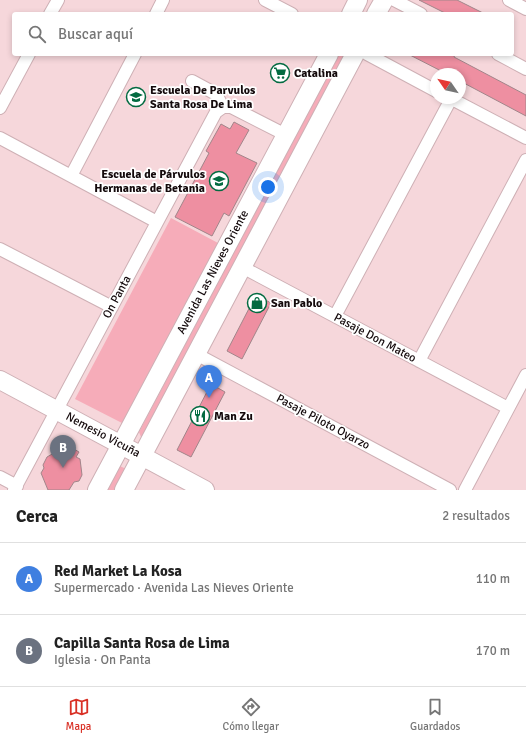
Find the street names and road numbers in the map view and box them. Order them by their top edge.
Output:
street label: Avenida Las Nieves Oriente [174,207,252,337]
street label: On Panta [99,273,135,321]
street label: Pasaje Don Mateo [331,310,419,366]
street label: Pasaje Piloto Oyarzo [274,391,372,453]
street label: Nemesio Vicuña [63,409,143,461]

